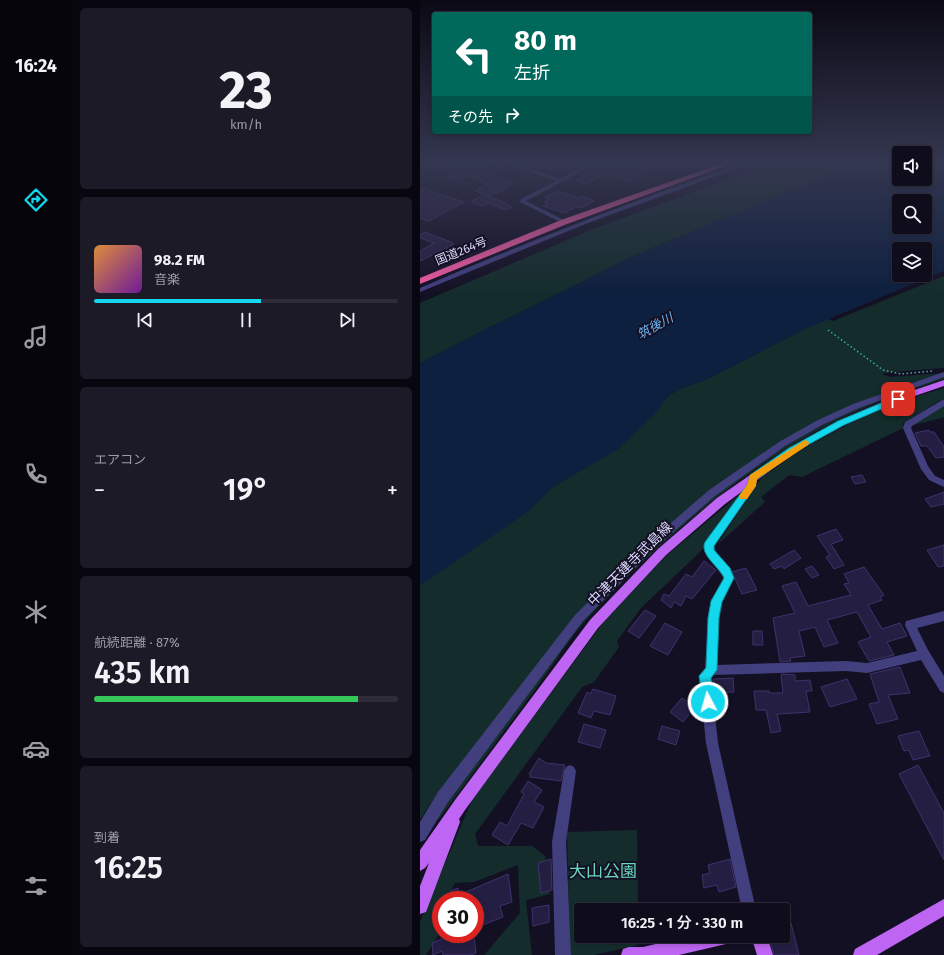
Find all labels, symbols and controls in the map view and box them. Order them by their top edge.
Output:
text: 80 m [514,24,577,57]
icon: left [448,28,500,80]
text: 16:24 [15,55,57,77]
text: 23 [219,59,273,122]
text: 左折 [514,62,550,84]
icon: right [501,104,523,126]
text: その先 [448,108,493,126]
text: km/h [230,117,262,132]
map controls [892,146,932,282]
button: sound [892,146,932,186]
icon: directions [22,186,50,214]
button: search [892,194,932,234]
street label: 国道264号 [433,234,489,268]
button: layers [892,242,932,282]
text: 98.2 FM [154,251,205,269]
text: 音楽 [154,272,180,287]
icon: previous [134,309,156,331]
icon: pause [235,309,257,331]
icon: next [336,309,358,331]
water label: 筑後川 [634,309,677,342]
icon: music [22,323,50,351]
pin [881,382,915,416]
icon: arrive [887,388,909,410]
text: エアコン [94,452,146,467]
icon: phone [22,460,50,488]
text: 19° [223,472,269,508]
text: − [94,477,105,504]
text: + [387,477,398,504]
street label: 中津天建寺武島線 [584,518,676,610]
icon: climate [22,598,50,626]
text: 航続距離 · 87% [94,635,180,650]
text: 435 km [94,655,191,691]
position arrow [687,681,729,723]
icon: car [22,735,50,763]
text: 到着 [94,830,120,845]
text: 16:25 [94,850,163,886]
park label: 大山公園 [569,861,637,882]
icon: filters [22,872,50,900]
speed limit sign: 30 [432,891,484,943]
text: 16:25 · 1 分 · 330 m [621,914,743,932]

